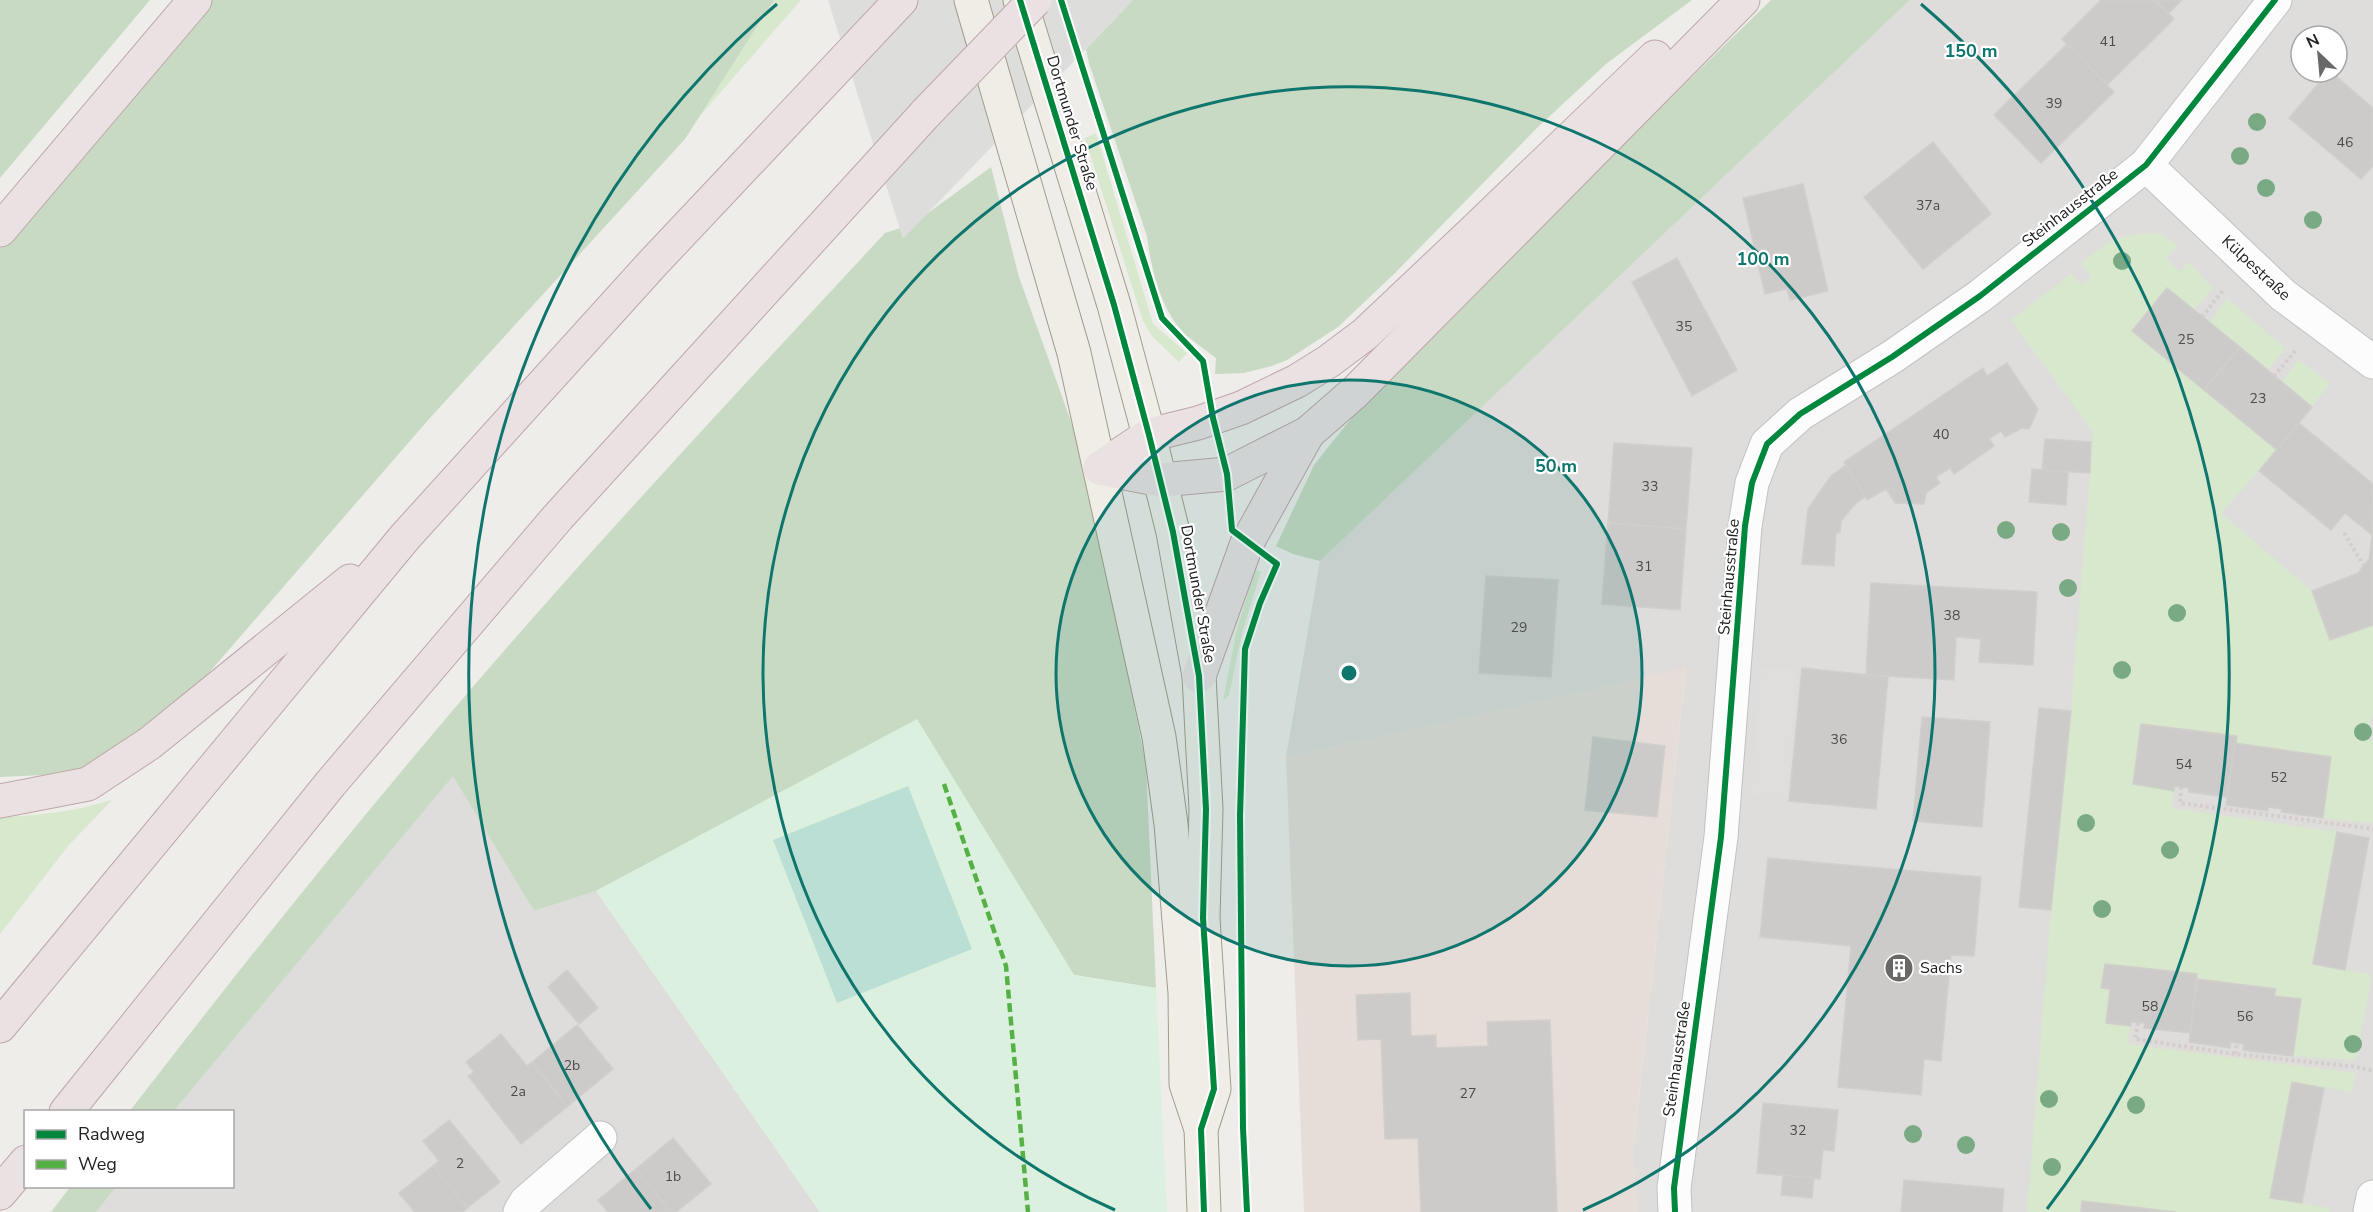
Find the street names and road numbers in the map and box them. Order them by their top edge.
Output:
street label: Dortmunder Straße [1041,53,1103,193]
street label: Steinhausstraße [2017,163,2123,253]
street label: Külpestraße [2217,230,2295,306]
street label: Steinhausstraße [1713,518,1745,636]
street label: Dortmunder Straße [1175,523,1221,665]
street label: Steinhausstraße [1658,1000,1696,1118]

